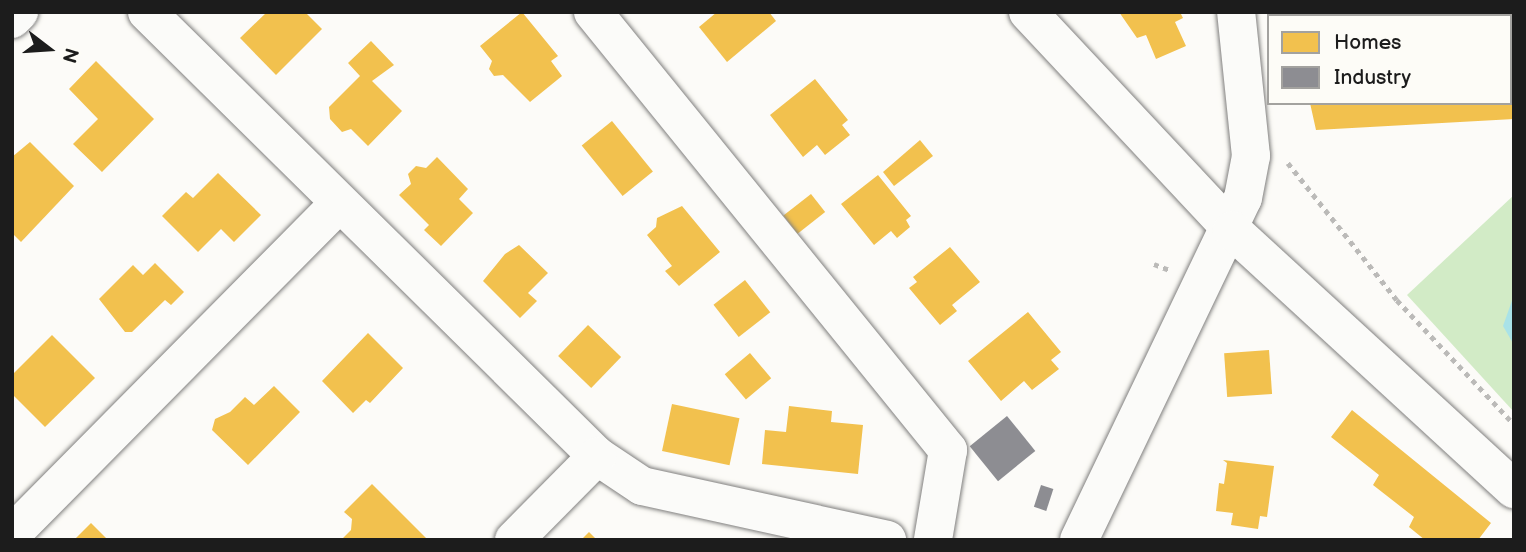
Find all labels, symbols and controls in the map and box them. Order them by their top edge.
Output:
north arrow [14,14,84,84]
legend [1267,14,1512,105]
text: Homes [1334,30,1402,55]
text: N [56,45,83,65]
text: Industry [1334,65,1411,90]

